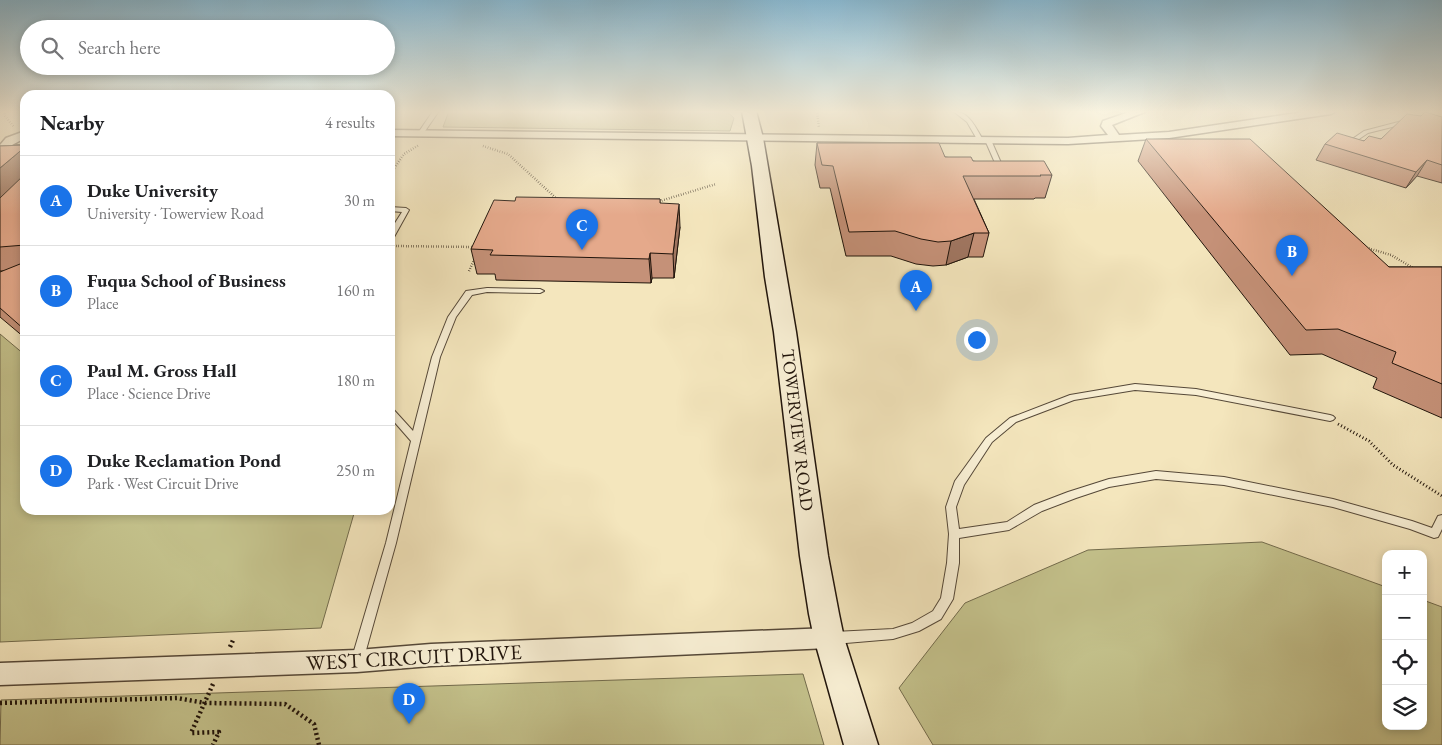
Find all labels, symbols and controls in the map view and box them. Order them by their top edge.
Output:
search box [20,20,395,75]
icon: search [38,34,66,62]
text: Search here [78,35,160,60]
text: Nearby [40,109,104,136]
text: 4 results [325,112,375,133]
text: Duke University [87,178,218,203]
text: A [50,190,62,211]
text: 30 m [344,190,375,211]
text: University · Towerview Road [87,203,264,224]
pin: C [566,209,598,250]
pin: B [1276,235,1308,276]
text: Fuqua School of Business [87,268,286,293]
pin: A [900,270,932,311]
text: B [51,280,61,301]
text: 160 m [336,280,375,301]
text: Place [87,293,119,314]
your location [964,327,990,353]
street label: TOWERVIEW ROAD [777,348,819,512]
text: Paul M. Gross Hall [87,358,237,383]
text: C [50,370,62,391]
text: 180 m [336,370,375,391]
text: Place · Science Drive [87,383,210,404]
text: Duke Reclamation Pond [87,448,281,473]
text: D [50,460,62,481]
text: 250 m [336,460,375,481]
text: Park · West Circuit Drive [87,473,238,494]
map controls [1382,550,1427,730]
button: + [1382,550,1427,595]
button: − [1382,595,1427,640]
street label: WEST CIRCUIT DRIVE [306,638,523,676]
button: locate [1382,640,1427,685]
pin: D [393,683,425,724]
button: layers [1382,685,1427,730]

